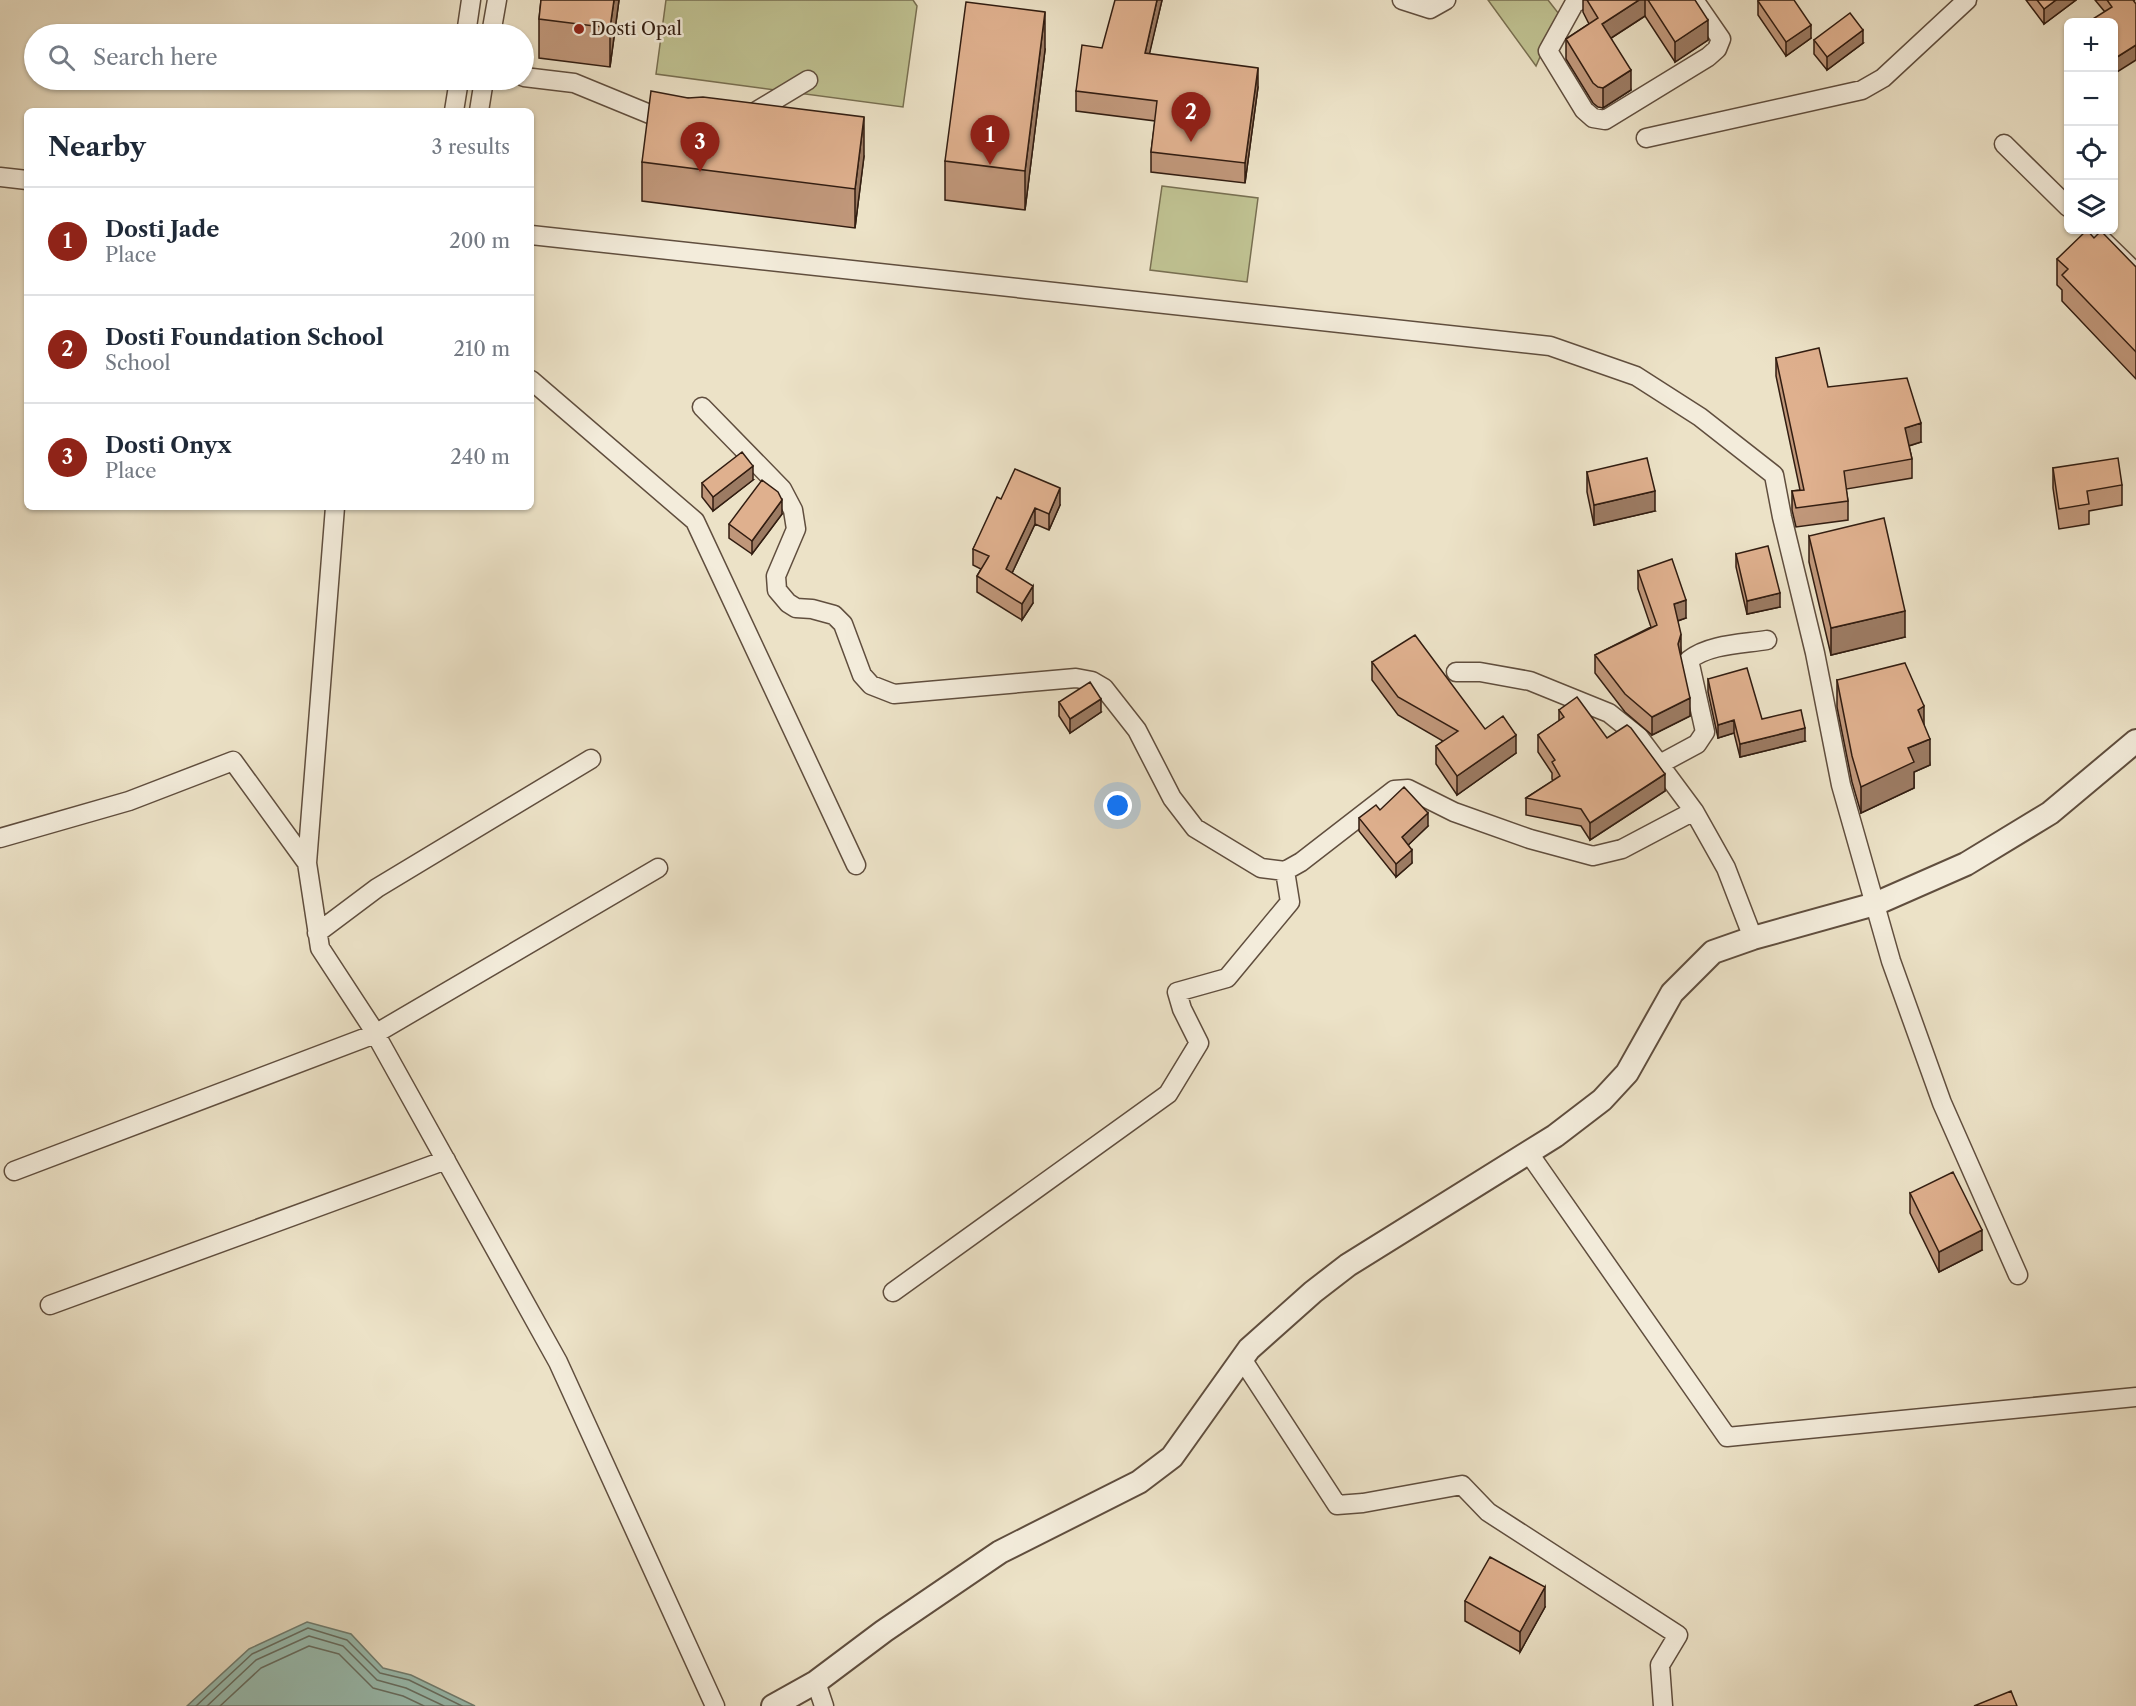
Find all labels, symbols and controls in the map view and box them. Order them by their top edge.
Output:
place label: Dosti Opal [591,18,682,40]
map controls [2064,18,2118,234]
button: + [2064,18,2118,72]
marker: Dosti Opal [572,22,586,36]
search box [24,24,534,90]
icon: search [45,41,78,74]
text: Search here [93,44,218,71]
button: − [2064,72,2118,126]
pin: 2 [1172,92,1210,142]
pin: 1 [970,116,1010,165]
pin: 3 [680,122,720,172]
button: locate [2064,126,2118,180]
text: Nearby [48,131,146,163]
text: 3 results [432,135,510,159]
button: layers [2064,180,2118,234]
text: Dosti Jade [105,216,219,243]
text: 1 [63,229,72,253]
text: 200 m [449,229,510,253]
text: Place [105,243,156,267]
text: Dosti Foundation School [105,324,384,351]
text: 2 [62,337,73,361]
text: 210 m [453,337,510,361]
text: School [105,351,170,375]
text: Dosti Onyx [105,432,232,459]
text: 3 [62,445,73,469]
text: 240 m [450,445,510,469]
text: Place [105,459,156,483]
your location [1103,791,1132,820]

